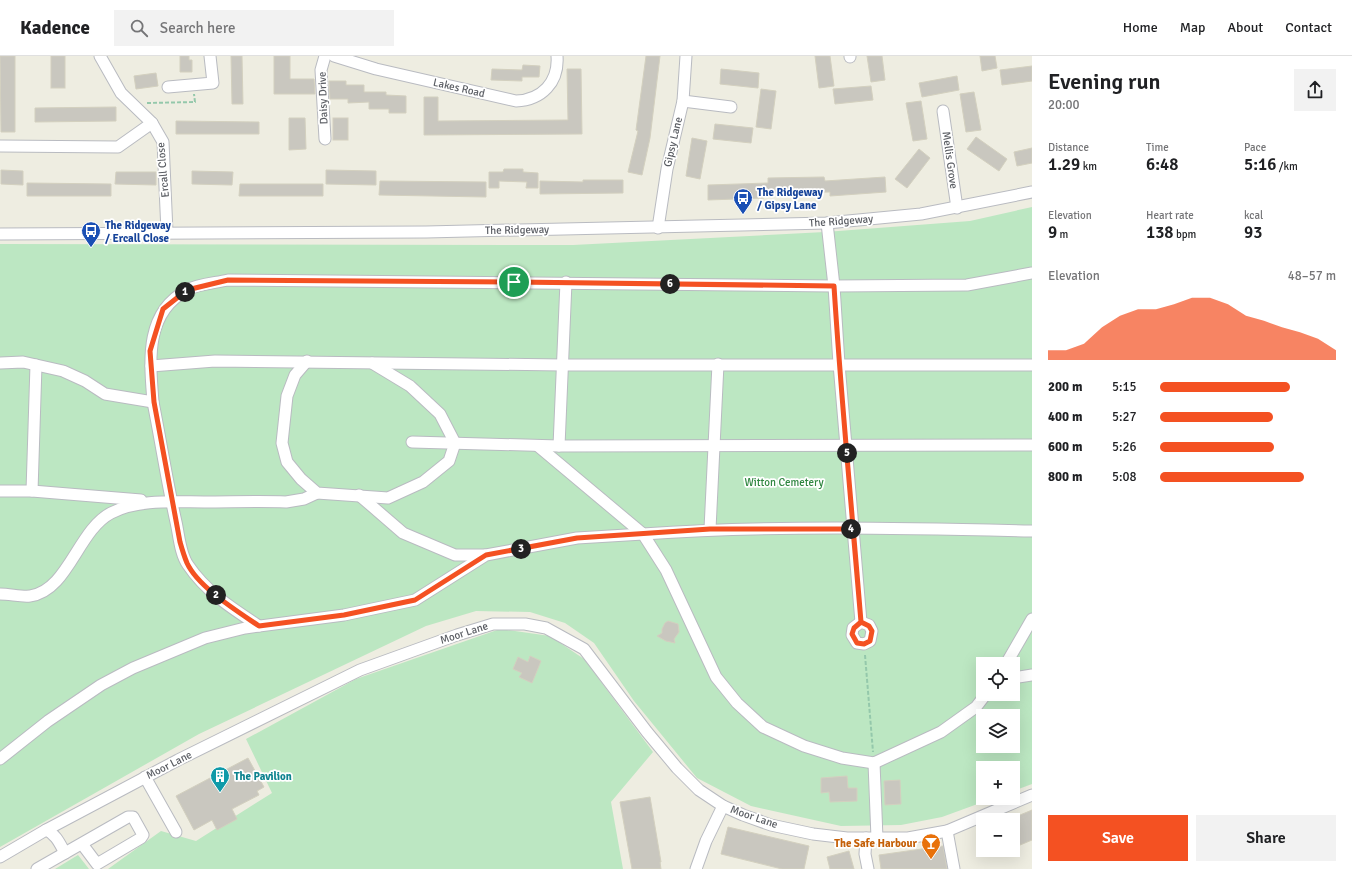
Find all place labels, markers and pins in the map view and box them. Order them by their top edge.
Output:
place label: The Ridgeway / Gipsy Lane [757,186,823,212]
bus stop icon: The Ridgeway / Gipsy Lane [732,187,754,215]
place label: The Ridgeway / Ercall Close [105,219,171,245]
bus stop icon: The Ridgeway / Ercall Close [80,220,102,248]
pin [497,265,531,299]
pin: 6 [660,274,680,294]
pin: 1 [175,282,195,302]
pin: 5 [837,443,857,463]
pin: 4 [841,519,861,539]
pin: 3 [511,539,531,559]
pin: 2 [206,585,226,605]
building icon: The Pavilion [209,765,231,793]
place label: The Pavilion [234,770,292,783]
bar icon: The Safe Harbour [920,832,942,860]
place label: The Safe Harbour [834,837,918,850]

